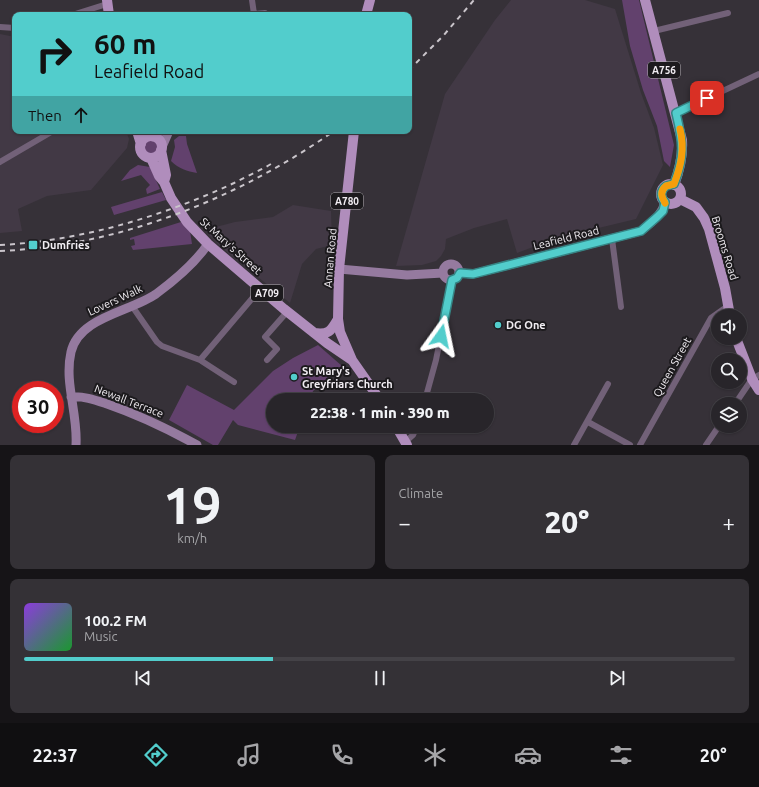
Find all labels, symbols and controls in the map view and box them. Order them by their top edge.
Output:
icon: right [28,28,80,80]
text: 60 m [94,28,156,59]
text: Leafield Road [94,61,204,81]
road number: A756 [648,62,680,78]
pin [690,81,724,115]
icon: arrive [696,87,718,109]
icon: ahead [70,104,92,126]
text: Then [28,107,62,124]
road number: A780 [331,193,363,209]
street label: St Mary's Street [198,215,265,277]
street label: Brooms Road [710,215,740,281]
street label: Leafield Road [532,224,600,252]
street label: Annan Road [321,228,339,288]
marker: Dumfries [27,239,39,251]
place label: Dumfries [42,239,90,251]
street label: Lovers Walk [86,282,145,318]
road number: A709 [251,285,283,301]
map controls [711,309,747,433]
button: sound [711,309,747,345]
position arrow [420,315,462,357]
place label: DG One [506,319,546,331]
marker: DG One [493,320,503,330]
street label: Queen Street [651,334,694,399]
button: search [711,353,747,389]
place label: St Mary's Greyfriars Church [302,365,393,390]
marker: St Mary's Greyfriars Church [289,372,299,382]
speed limit sign: 30 [12,381,64,433]
street label: Newall Terrace [93,382,165,420]
button: layers [711,397,747,433]
text: 22:38 · 1 min · 390 m [310,404,450,421]
text: 19 [163,476,222,534]
text: Climate [399,486,443,500]
text: 20° [544,505,589,539]
text: − [399,510,411,535]
text: + [723,510,735,535]
text: km/h [177,531,207,545]
text: 100.2 FM [84,612,147,629]
text: Music [84,629,118,643]
icon: previous [132,667,154,689]
icon: pause [369,667,391,689]
icon: next [606,667,628,689]
icon: directions [142,741,170,769]
icon: music [235,741,263,769]
icon: phone [328,741,356,769]
icon: climate [421,741,449,769]
icon: car [514,741,542,769]
icon: filters [607,741,635,769]
text: 22:37 [32,745,78,765]
text: 20° [700,745,727,765]

